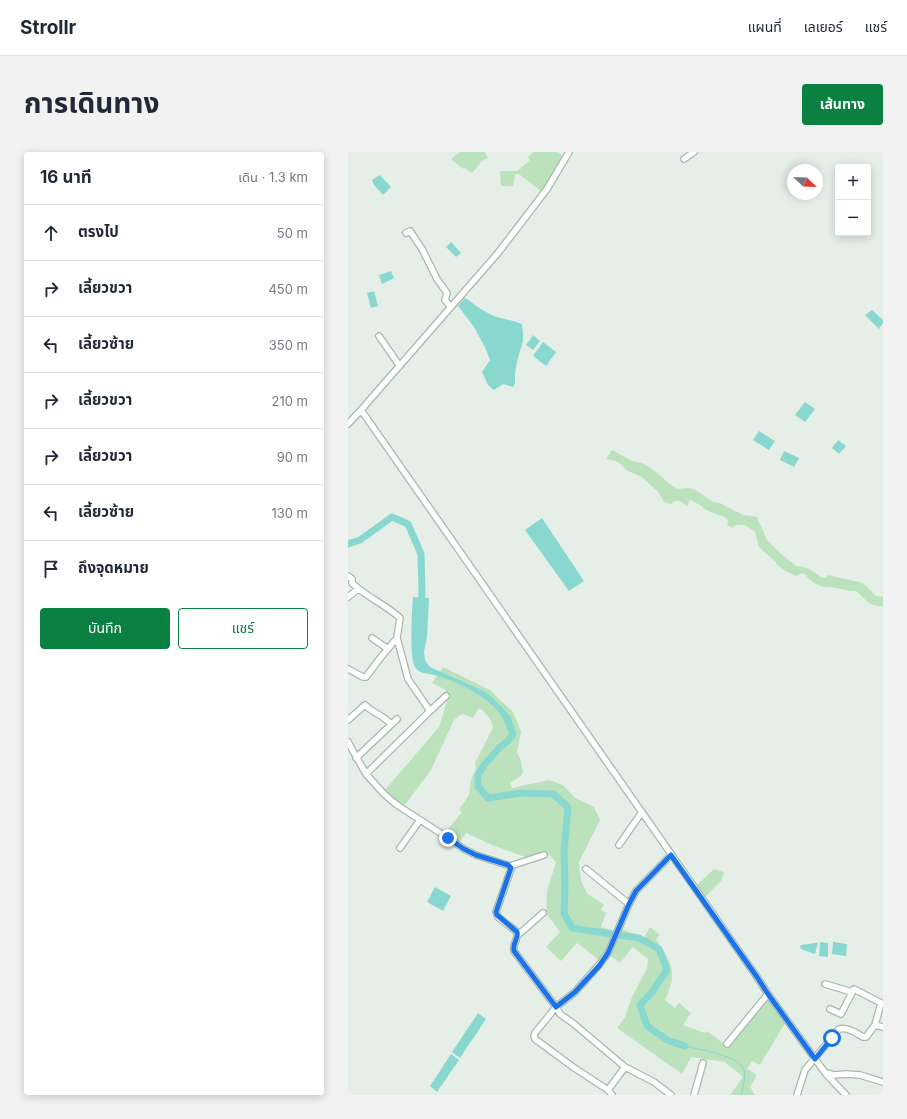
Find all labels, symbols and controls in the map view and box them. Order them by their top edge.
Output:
text: Strollr [20,16,76,39]
text: แผนที่ [748,18,782,35]
text: เลเยอร์ [804,18,843,35]
text: แชร์ [865,18,887,35]
button: เส้นทาง [802,84,883,125]
text: การเดินทาง [24,86,159,120]
north arrow [787,164,823,200]
map controls [835,164,871,236]
button: + [835,164,871,200]
text: 16 นาที [40,167,92,187]
text: เดิน · 1.3 km [238,169,308,185]
button: − [835,200,871,236]
icon: ahead [40,222,62,244]
text: ตรงไป [78,222,119,241]
text: 50 m [277,225,308,241]
icon: right [40,278,62,300]
text: เลี้ยวขวา [78,278,132,297]
text: 450 m [268,281,308,297]
icon: left [40,334,62,356]
text: เลี้ยวซ้าย [78,334,134,353]
text: 350 m [269,337,308,353]
icon: right [40,390,62,412]
text: เลี้ยวขวา [78,390,132,409]
text: 210 m [272,393,308,409]
icon: right [40,446,62,468]
text: เลี้ยวขวา [78,446,132,465]
text: 90 m [277,449,308,465]
icon: left [40,502,62,524]
text: เลี้ยวซ้าย [78,502,134,521]
text: 130 m [271,505,308,521]
icon: arrive [40,558,62,580]
text: ถึงจุดหมาย [78,558,149,577]
button: บันทึก [40,608,170,649]
button: แชร์ [178,608,308,649]
route end [439,829,457,847]
route start [823,1029,841,1047]

